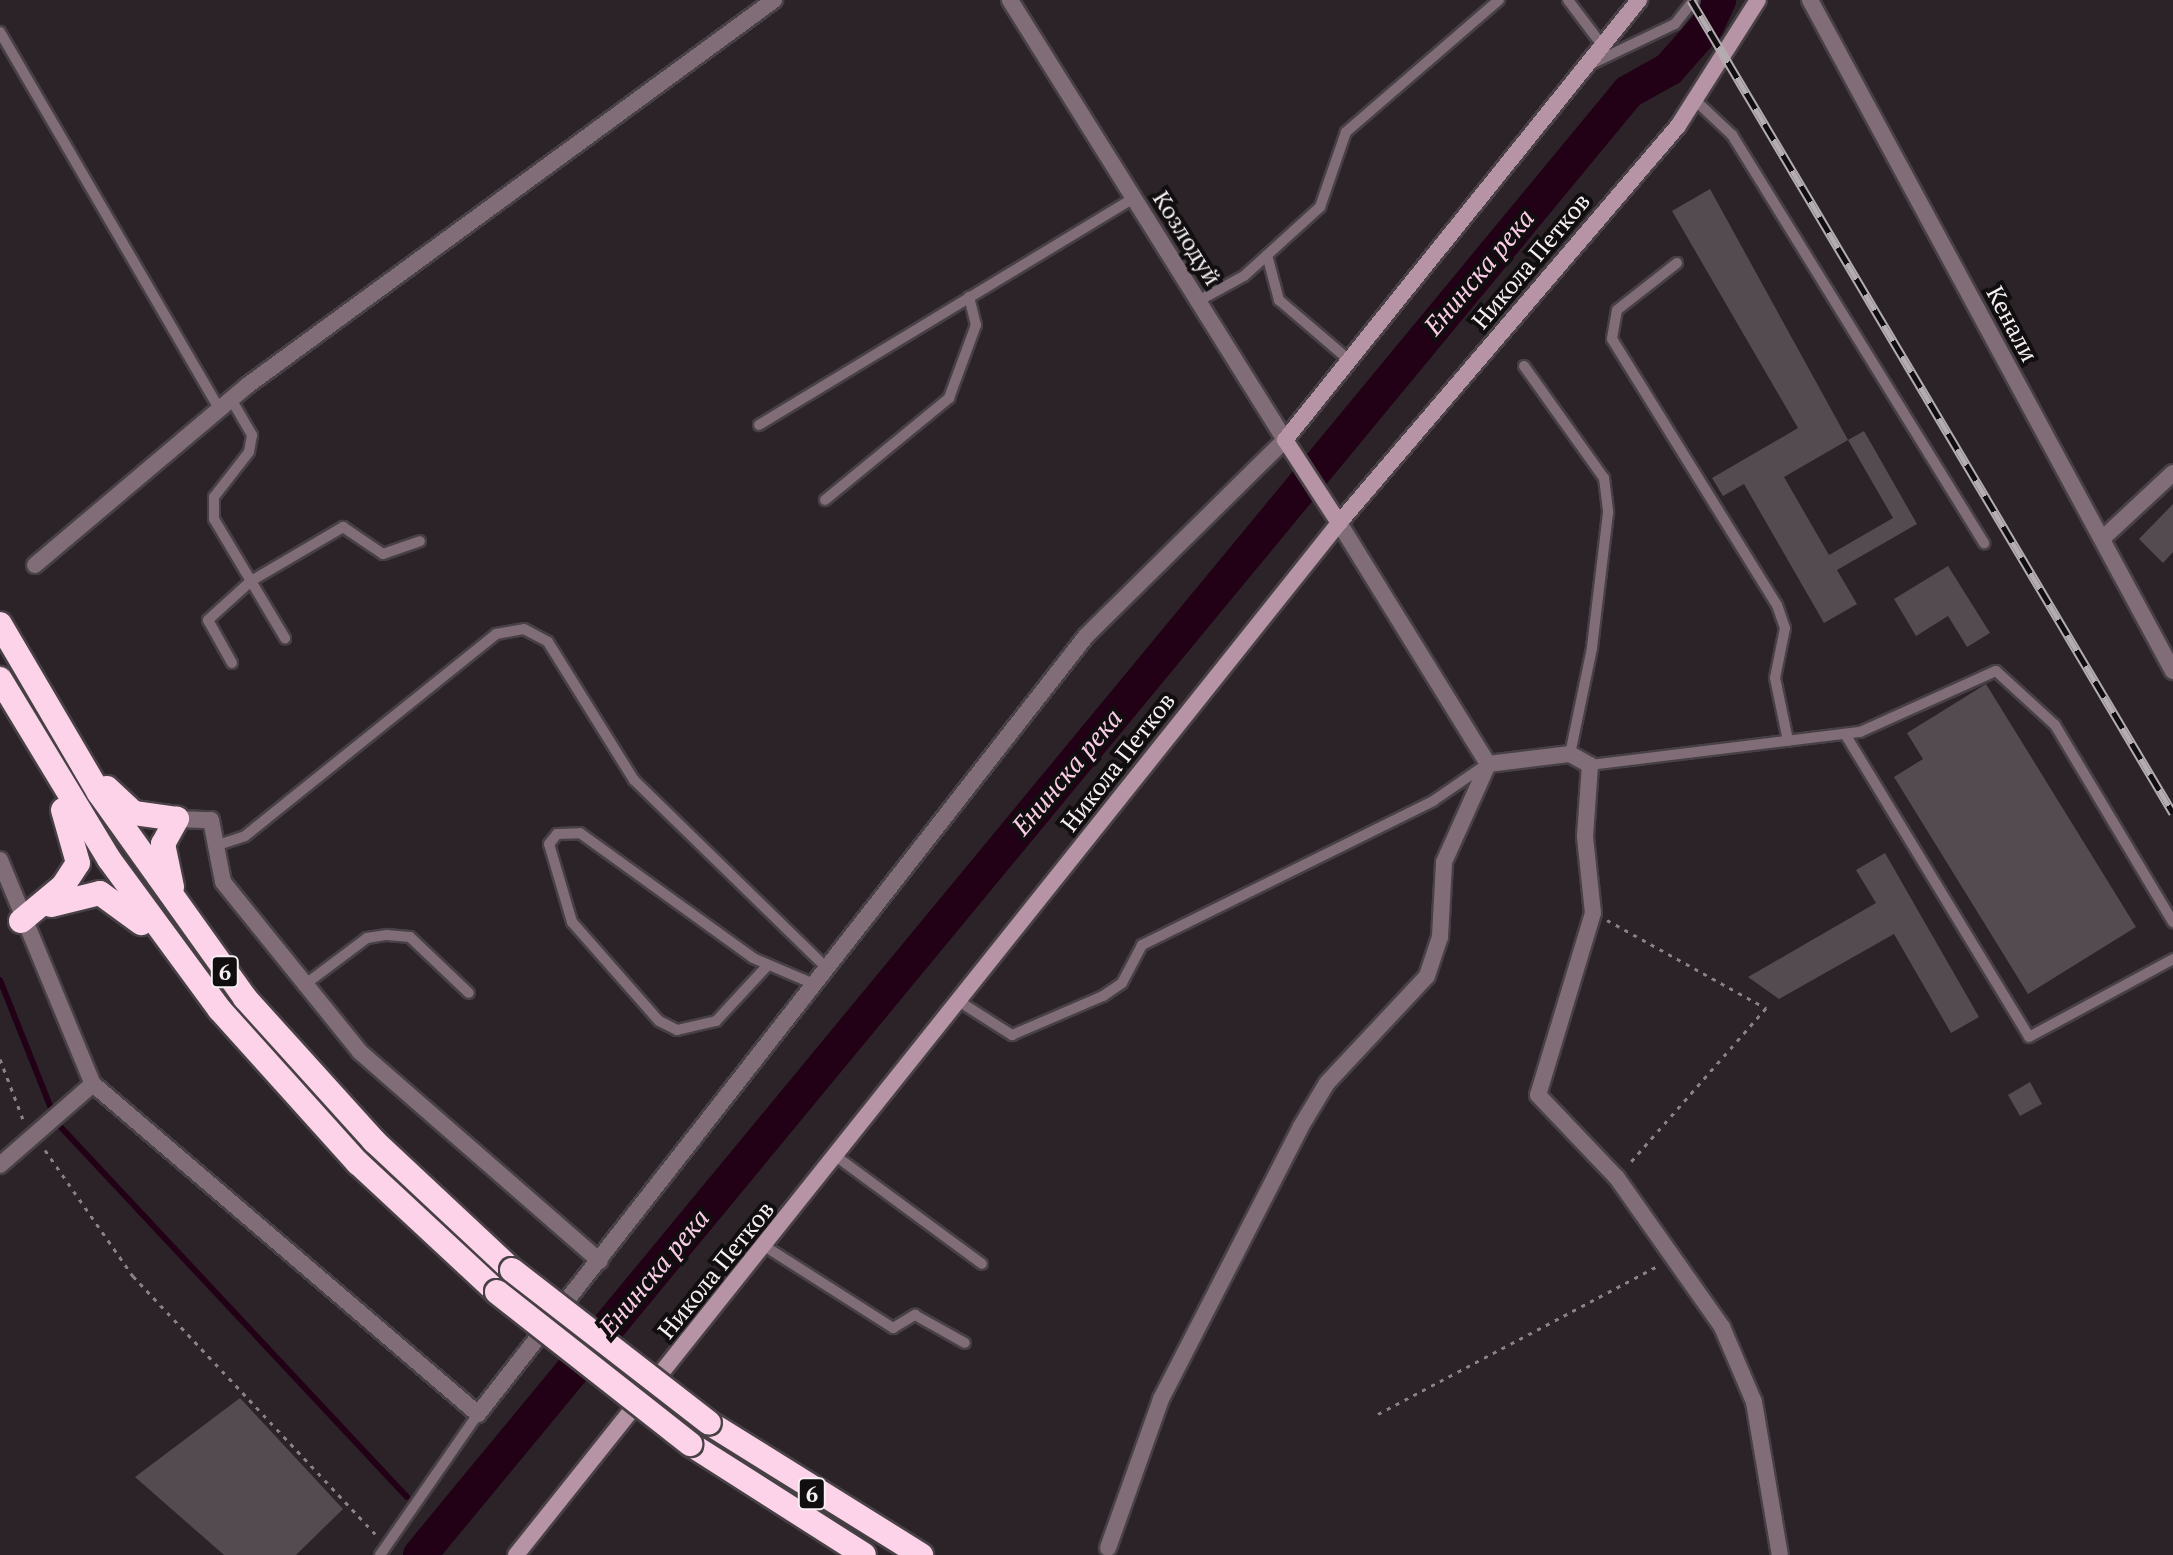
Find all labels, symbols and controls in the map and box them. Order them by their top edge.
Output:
street label: Козлодуй [1147,186,1227,290]
street label: Никола Петков [1466,187,1596,335]
water label: Енинска река [1417,203,1541,341]
street label: Кенали [1980,281,2044,367]
street label: Никола Петков [1055,687,1181,837]
water label: Енинска река [1005,703,1129,841]
road number: 6 [209,954,241,990]
street label: Никола Петков [652,1196,780,1344]
water label: Енинска река [592,1203,716,1341]
road number: 6 [796,1476,828,1512]

